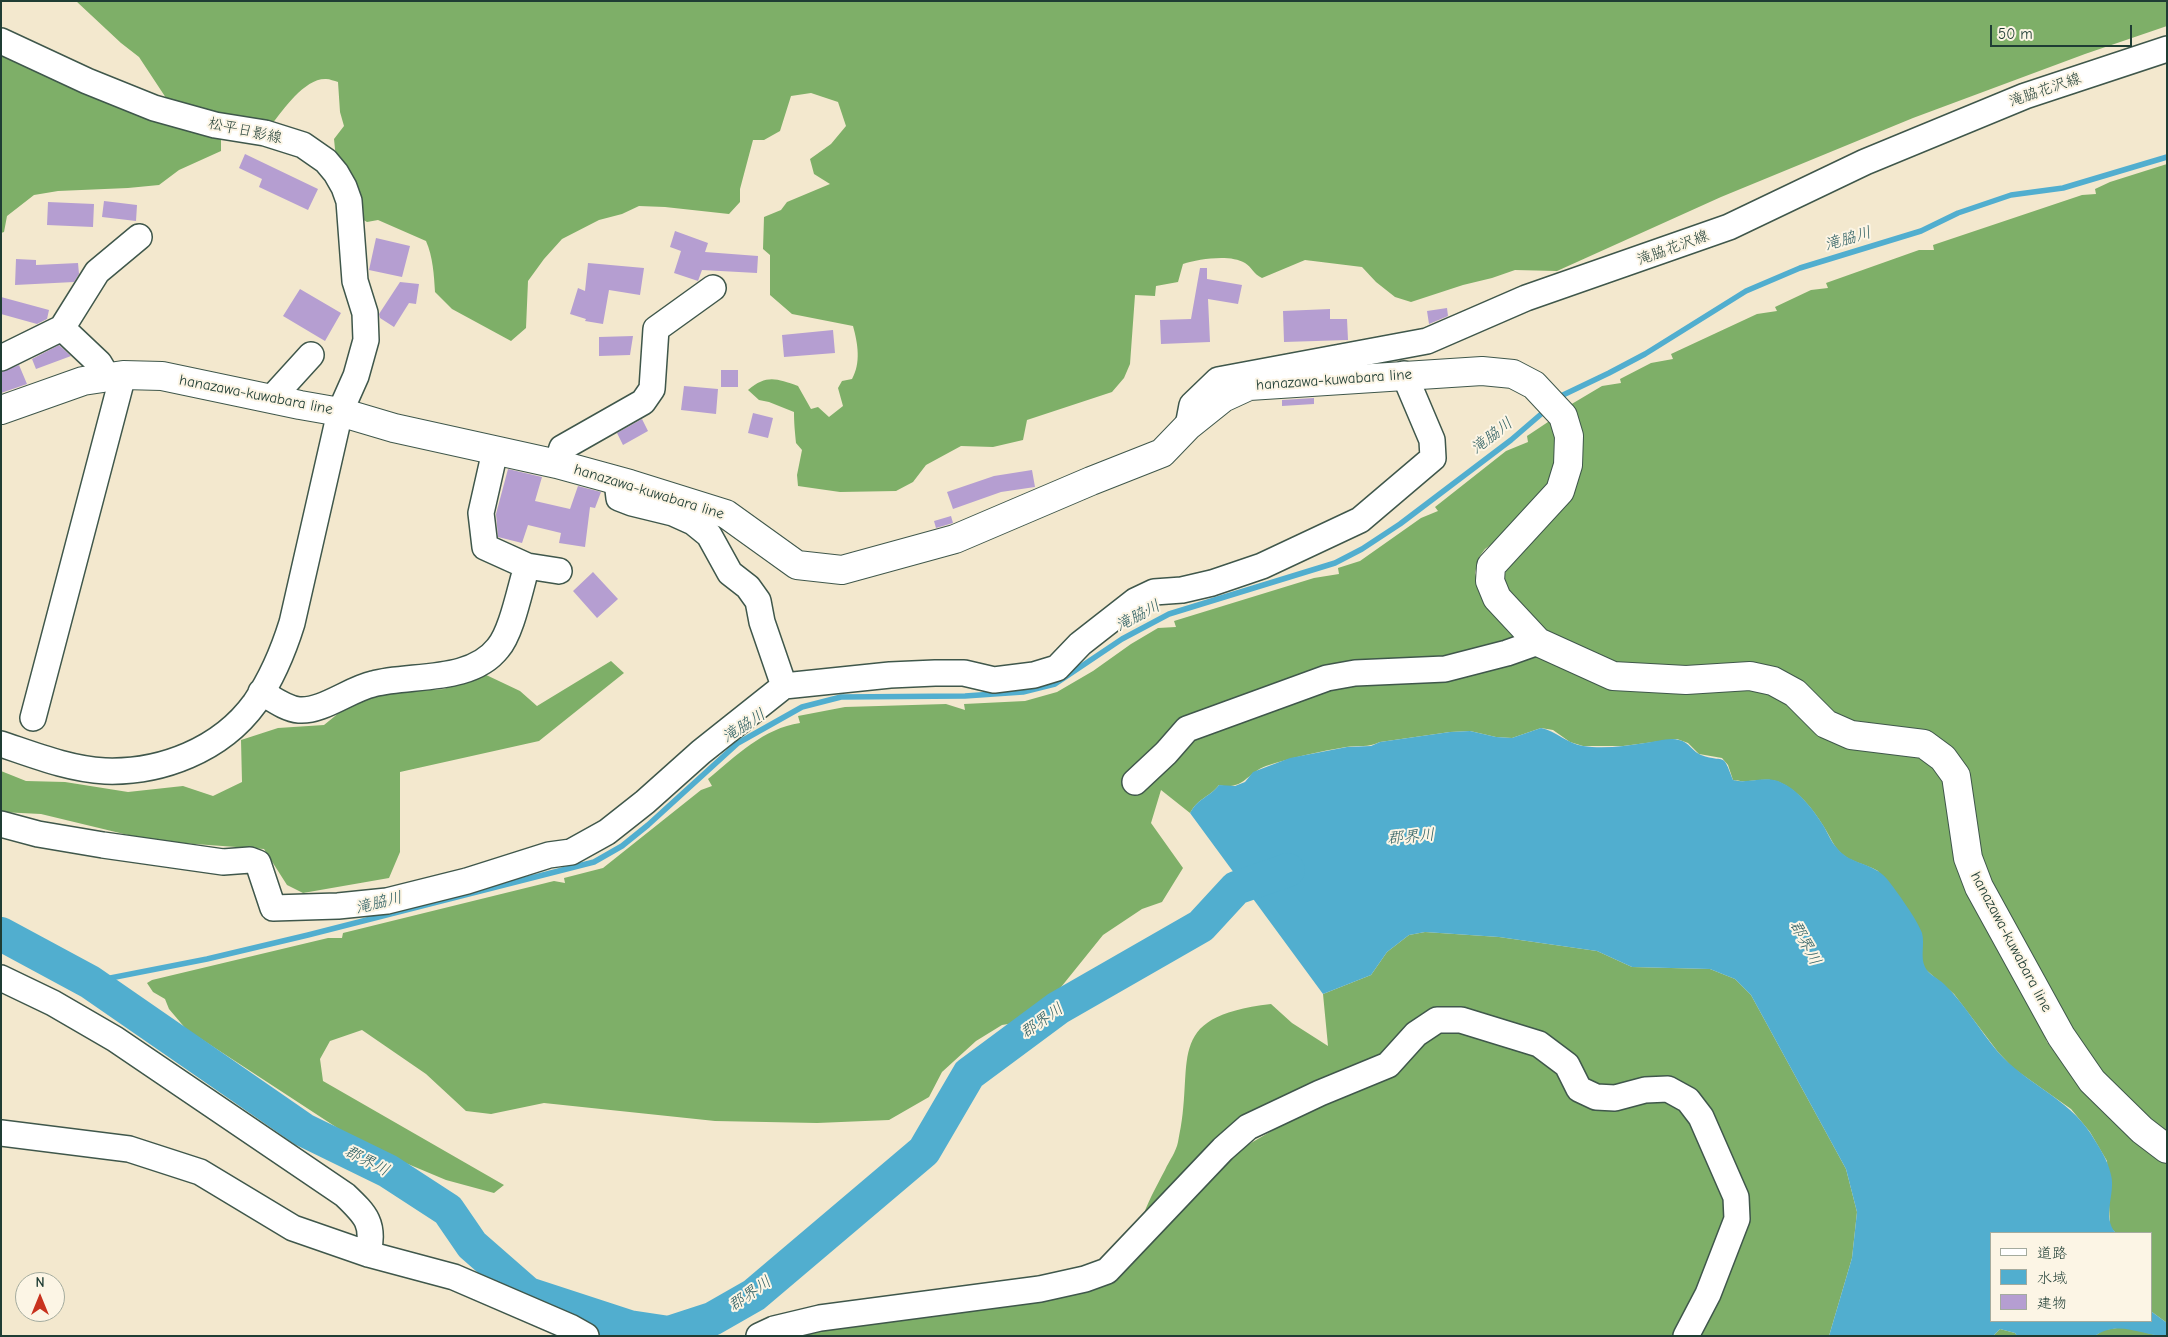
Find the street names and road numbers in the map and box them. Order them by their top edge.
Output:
street label: 滝脇花沢線 [2007,69,2083,111]
street label: 松平日影線 [206,114,284,148]
street label: 滝脇花沢線 [1635,227,1711,269]
street label: hanazawa-kuwabara line [1255,366,1413,394]
street label: hanazawa-kuwabara line [178,371,334,419]
street label: hanazawa-kuwabara line [572,461,726,523]
street label: hanazawa-kuwabara line [1966,869,2056,1015]

